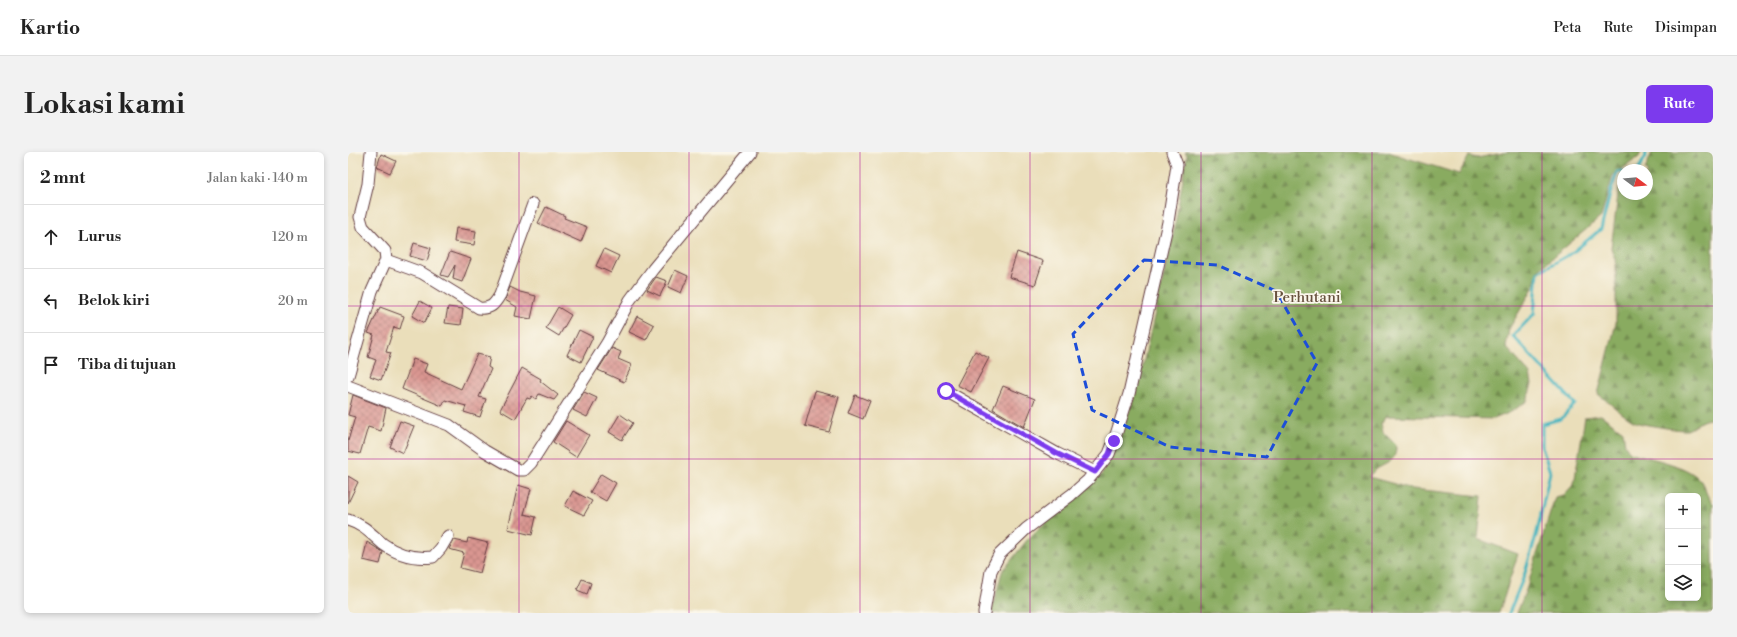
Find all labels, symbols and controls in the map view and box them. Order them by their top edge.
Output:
text: Kartio [20,16,80,40]
text: Peta [1553,19,1581,37]
text: Rute [1603,19,1633,37]
text: Disimpan [1655,19,1717,37]
button: Rute [1646,85,1713,123]
text: Lokasi kami [24,87,185,122]
north arrow [1617,164,1653,200]
text: 2 mnt [40,167,85,189]
text: Jalan kaki · 140 m [207,170,308,186]
icon: ahead [40,226,62,248]
text: Lurus [78,227,121,246]
text: 120 m [272,229,308,245]
park label: Perhutani [1273,288,1341,307]
icon: left [40,290,62,312]
text: Belok kiri [78,291,149,310]
text: 20 m [278,293,308,309]
icon: arrive [40,354,62,376]
text: Tiba di tujuan [78,355,176,374]
route start [937,382,955,400]
route end [1105,432,1123,450]
map controls [1665,493,1701,601]
button: + [1665,493,1701,529]
button: − [1665,529,1701,565]
button: layers [1665,565,1701,601]

